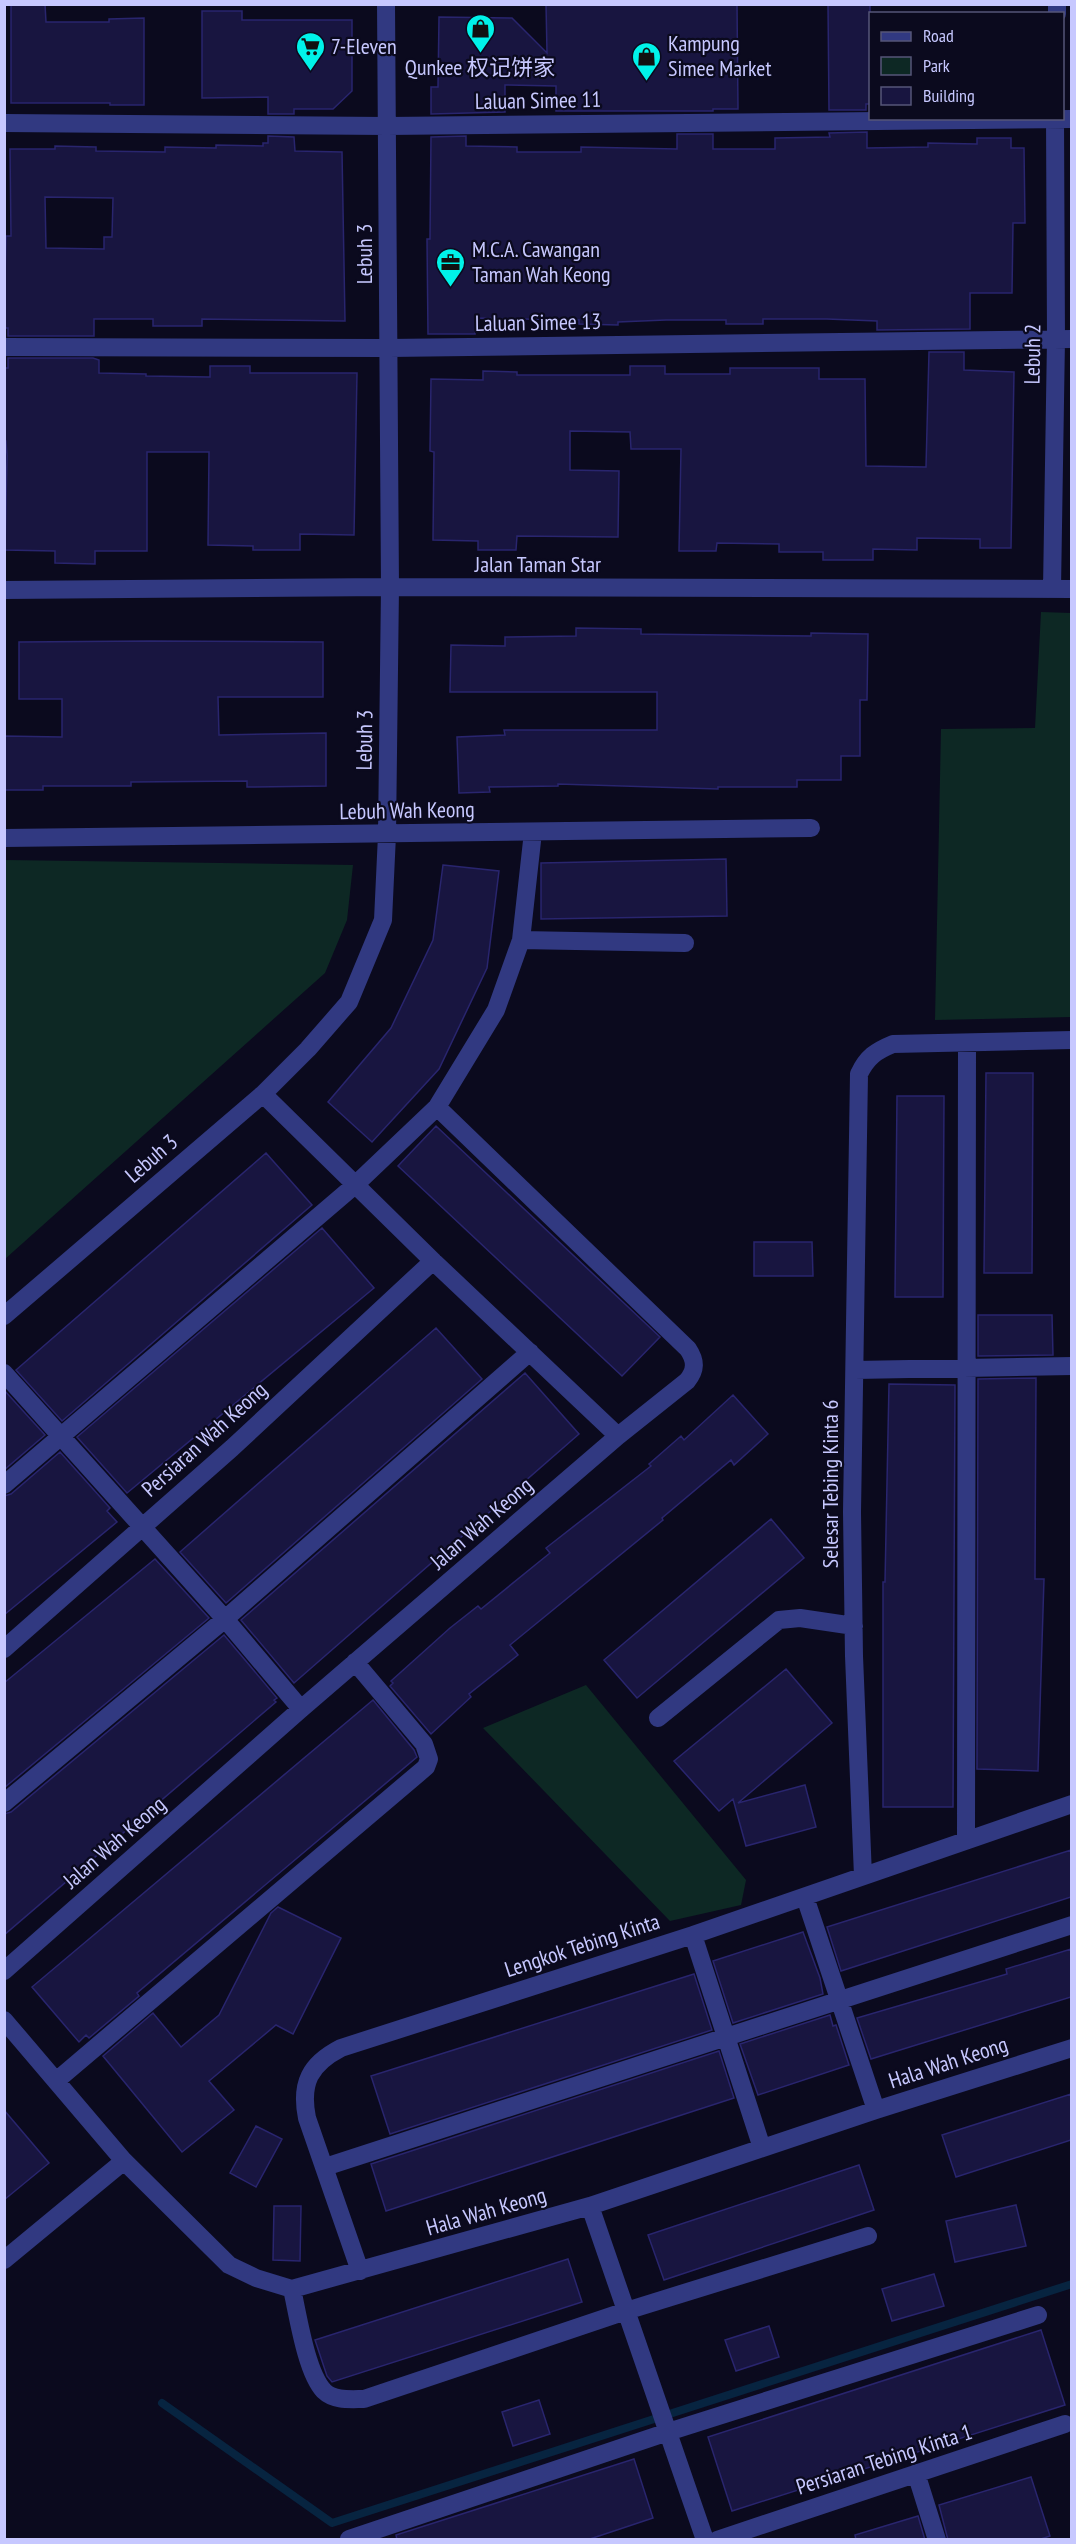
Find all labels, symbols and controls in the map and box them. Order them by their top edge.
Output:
shop icon: Qunkee 权记饼家 [464,12,496,54]
legend [869,12,1064,120]
text: Road [923,24,954,47]
place label: Kampung Simee Market [668,29,771,82]
supermarket icon: 7-Eleven [294,30,326,72]
place label: 7-Eleven [331,32,397,60]
shop icon: Kampung Simee Market [631,40,663,82]
place label: Qunkee 权记饼家 [405,53,555,81]
text: Park [923,54,950,77]
text: Building [923,84,975,107]
street label: Laluan Simee 11 [475,85,601,115]
street label: Lebuh 3 [350,224,378,284]
place label: M.C.A. Cawangan Taman Wah Keong [472,235,611,288]
office icon: M.C.A. Cawangan Taman Wah Keong [435,246,467,288]
street label: Laluan Simee 13 [475,307,601,337]
street label: Lebuh 2 [1017,323,1047,385]
street label: Jalan Taman Star [474,550,601,578]
street label: Lebuh 3 [349,709,379,771]
street label: Lebuh Wah Keong [339,795,475,825]
street label: Lebuh 3 [119,1128,183,1188]
street label: Persiaran Wah Keong [136,1375,272,1503]
street label: Selesar Tebing Kinta 6 [816,1400,844,1568]
street label: Jalan Wah Keong [423,1471,538,1576]
street label: Jalan Wah Keong [56,1790,171,1895]
street label: Lengkok Tebing Kinta [501,1907,663,1983]
street label: Hala Wah Keong [885,2030,1011,2094]
street label: Hala Wah Keong [423,2181,549,2241]
street label: Persiaran Tebing Kinta 1 [792,2417,976,2501]

